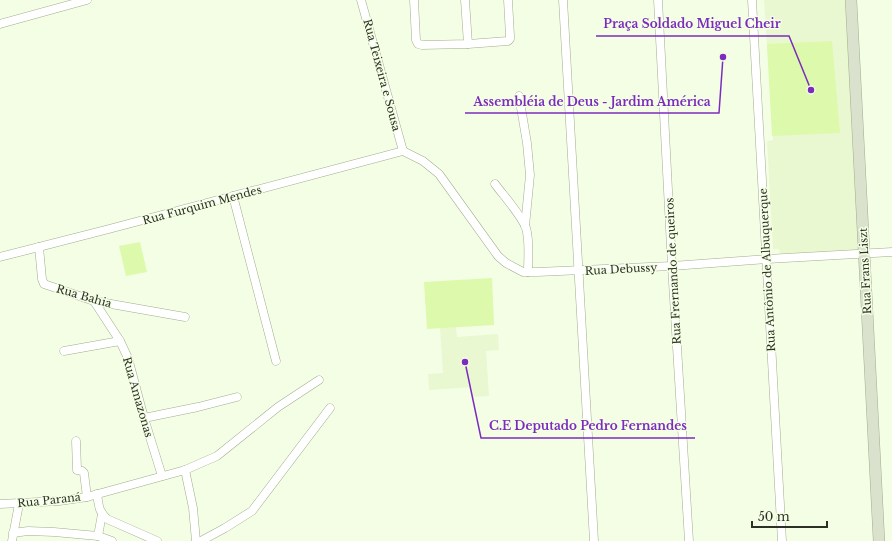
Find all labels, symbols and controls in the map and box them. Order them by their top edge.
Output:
callout: Praça Soldado Miguel Cheir [596,12,789,36]
text: Praça Soldado Miguel Cheir [603,16,781,31]
street label: Rua Teixeira e Sousa [360,17,404,134]
callout: Assembléia de Deus - Jardim América [465,89,719,113]
text: Assembléia de Deus - Jardim América [472,94,711,109]
street label: Rua Furquim Mendes [141,182,263,228]
street label: Rua Antônio de Albuquerque [756,188,778,352]
street label: Rua Frernando de queiros [662,197,684,345]
street label: Rua Frans Liszt [856,227,874,315]
street label: Rua Debussy [584,260,658,278]
street label: Rua Bahia [55,281,114,311]
street label: Rua Amazonas [120,355,156,439]
callout: C.E Deputado Pedro Fernandes [481,414,695,438]
text: C.E Deputado Pedro Fernandes [489,418,687,433]
street label: Rua Paraná [17,490,82,510]
scale bar [752,503,827,529]
text: 50 m [758,509,790,524]

